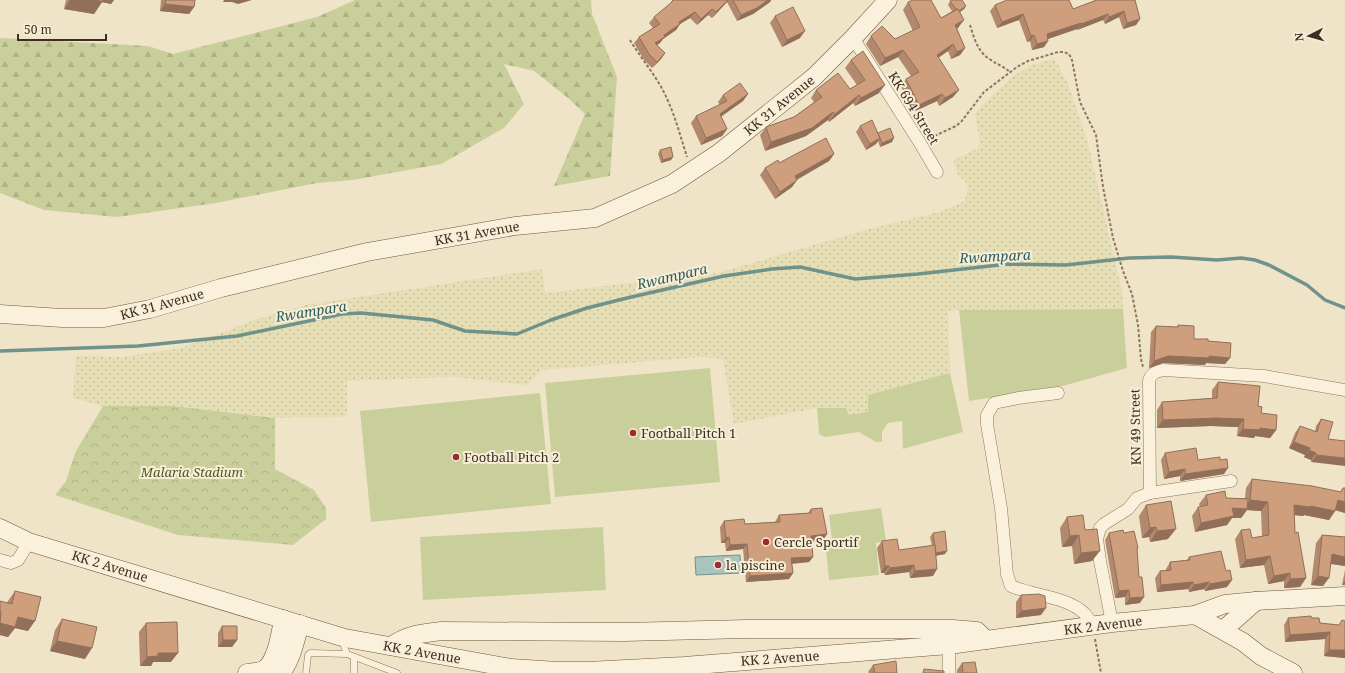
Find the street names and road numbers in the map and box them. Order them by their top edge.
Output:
street label: KK 694 Street [884,68,944,148]
street label: KK 31 Avenue [740,71,818,139]
street label: KK 31 Avenue [433,217,521,249]
street label: KK 31 Avenue [118,284,206,324]
street label: KN 49 Street [1125,388,1145,465]
street label: KK 2 Avenue [70,546,150,586]
street label: KK 2 Avenue [1063,611,1143,639]
street label: KK 2 Avenue [382,636,462,668]
street label: KK 2 Avenue [740,646,820,670]

